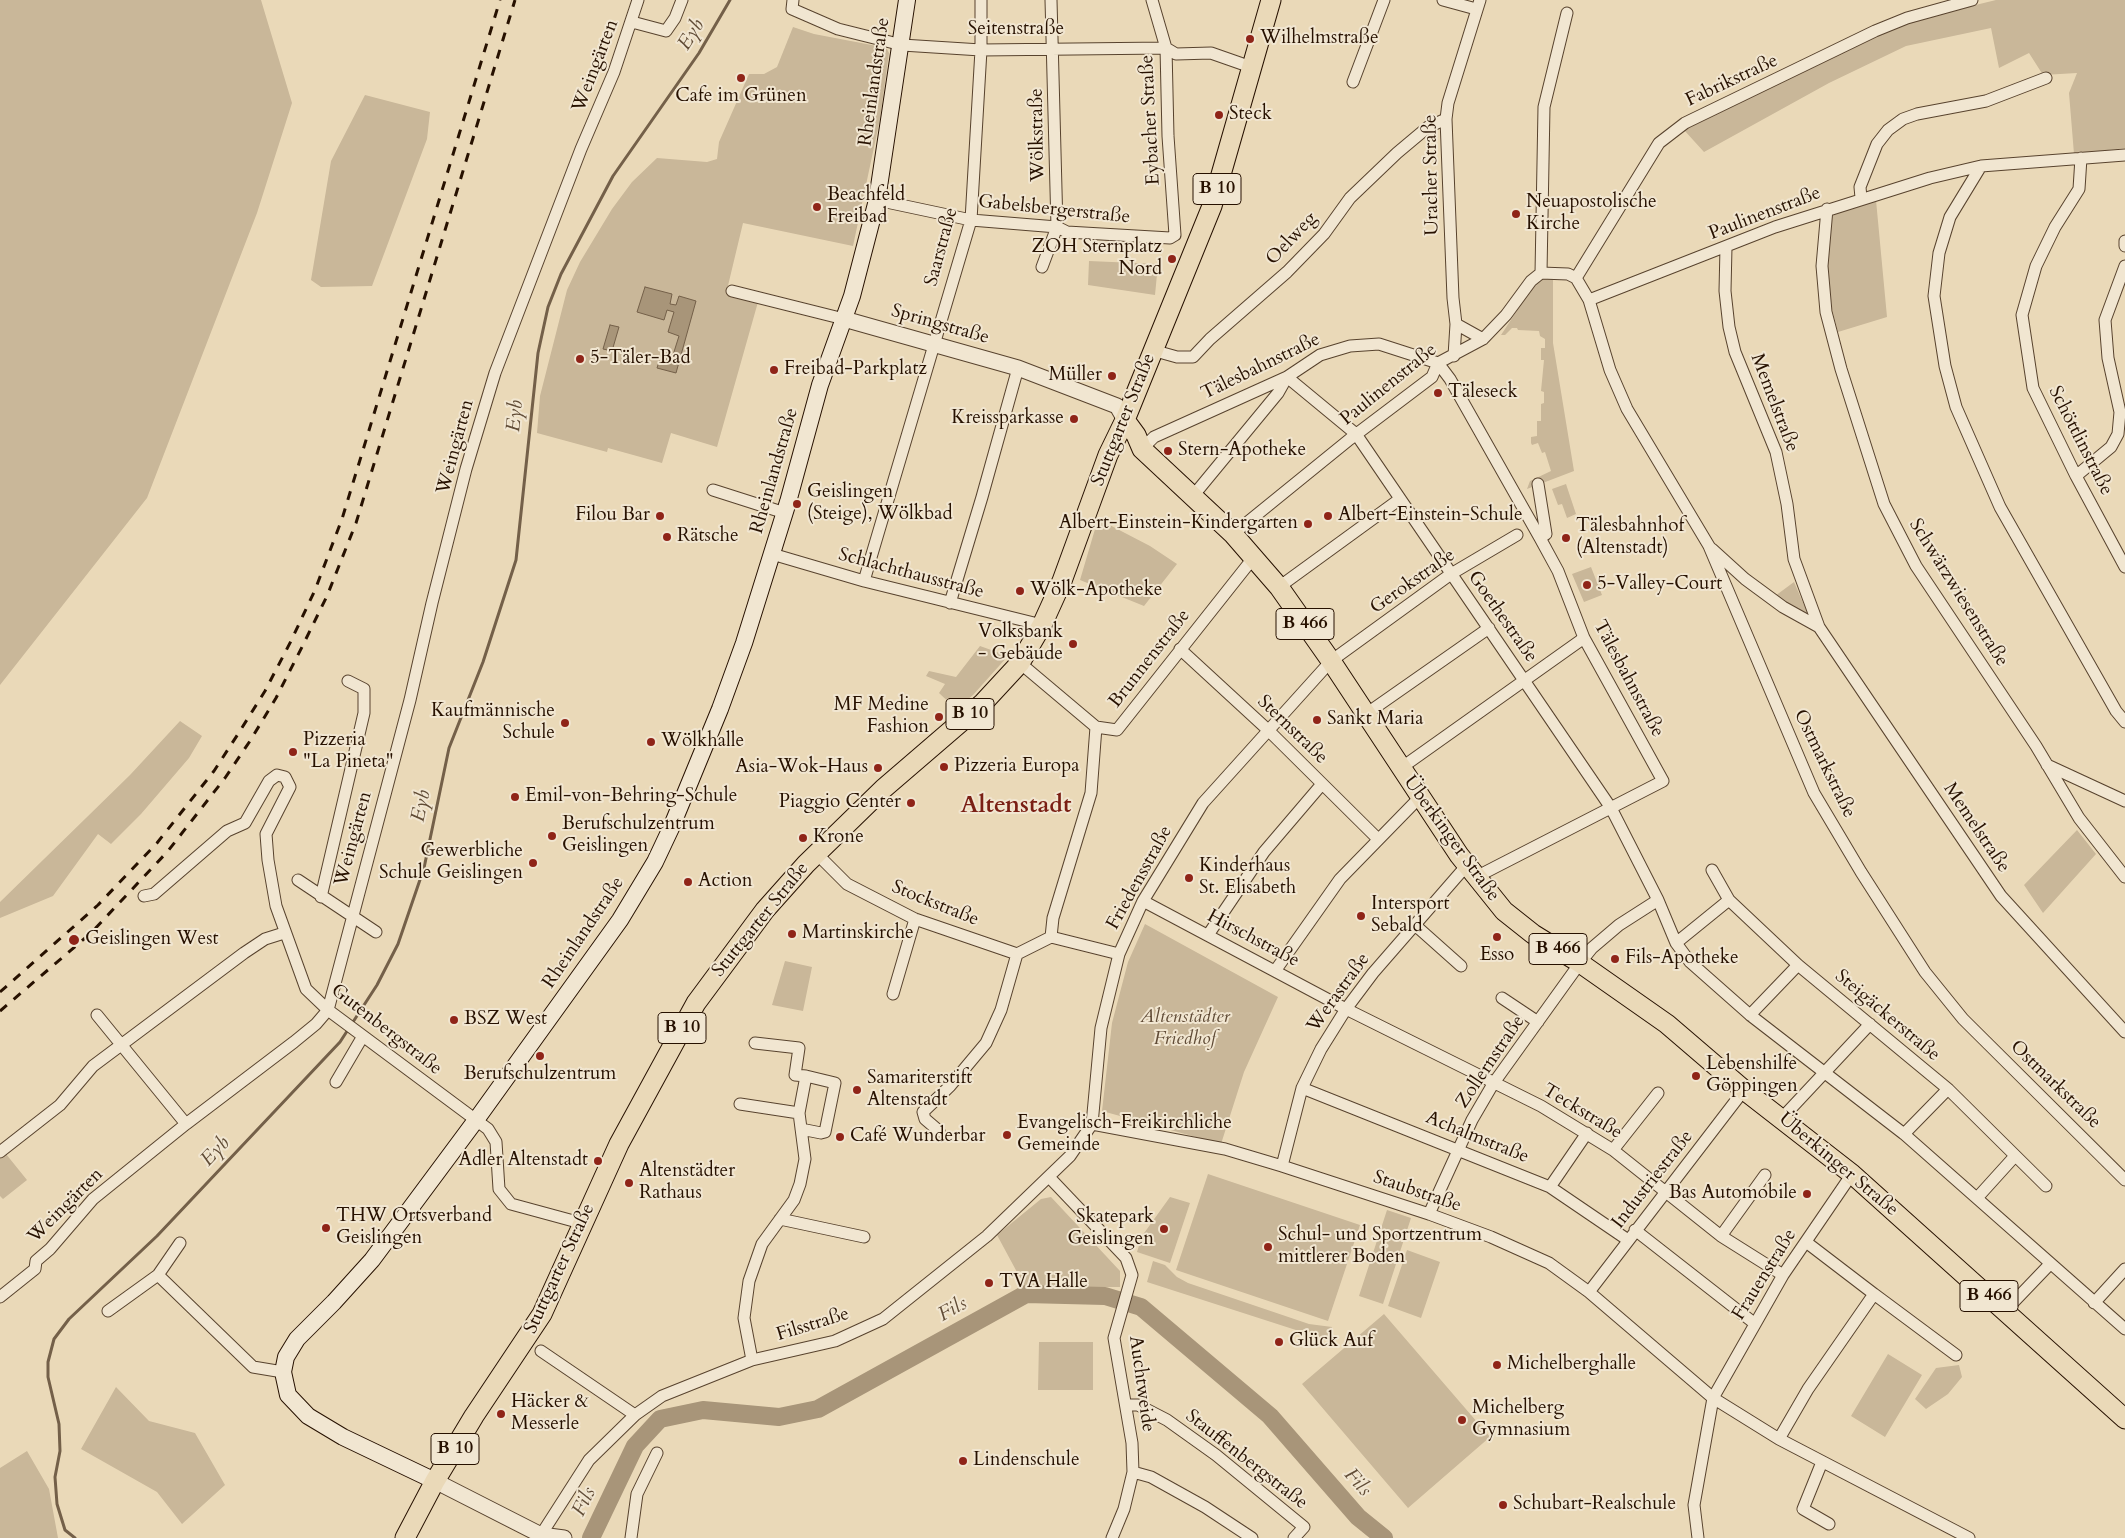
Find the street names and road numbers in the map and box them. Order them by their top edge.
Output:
street label: Rheinlandstraße [855,16,895,148]
street label: Weingärten [568,17,624,115]
street label: Seitenstraße [968,19,1064,41]
street label: Fabrikstraße [1682,50,1782,112]
street label: Eybacher Straße [1136,54,1166,186]
street label: Wölkstraße [1026,88,1050,182]
street label: Uracher Straße [1420,114,1444,236]
road number: B 10 [1193,173,1241,204]
street label: Paulinenstraße [1706,182,1824,246]
street label: Gabelsbergerstraße [977,191,1131,229]
street label: Saarstraße [921,205,963,289]
street label: Oelweg [1262,208,1322,270]
street label: Springstraße [888,300,992,350]
street label: Tälesbahnstraße [1198,328,1324,406]
street label: Paulinenstraße [1336,339,1442,431]
street label: Stuttgarter Straße [1087,350,1161,490]
street label: Memelstraße [1745,351,1803,455]
street label: Schöttlinstraße [2043,383,2117,499]
street label: Weingärten [432,397,480,497]
street label: Rheinlandstraße [746,405,804,537]
street label: Schwärzwiesenstraße [1903,515,2013,671]
street label: Schlachthausstraße [836,544,986,604]
street label: Gerokstraße [1366,544,1460,620]
street label: Goethestraße [1462,567,1542,667]
street label: Brunnenstraße [1104,605,1196,713]
road number: B 466 [1276,608,1334,640]
street label: Tälesbahnstraße [1588,617,1668,741]
street label: Sternstraße [1252,691,1332,769]
road number: B 10 [946,699,994,730]
street label: Ostmarkstraße [1788,706,1860,822]
street label: Überkinger Straße [1398,772,1504,906]
street label: Memelstraße [1938,779,2014,877]
street label: Weingärten [330,789,378,889]
street label: Friedensstraße [1102,822,1178,934]
street label: Stuttgarter Straße [708,858,814,982]
street label: Rheinlandstraße [538,873,630,993]
street label: Stockstraße [888,876,982,932]
street label: Hirschstraße [1203,905,1303,973]
road number: B 466 [1529,934,1587,964]
street label: Werastraße [1303,949,1375,1037]
street label: Steigäckerstraße [1830,965,1944,1067]
street label: Gutenbergstraße [326,980,446,1080]
street label: Zollernstraße [1452,1011,1530,1113]
road number: B 10 [658,1012,706,1044]
street label: Ostmarkstraße [2005,1036,2105,1134]
street label: Teckstraße [1538,1079,1626,1145]
street label: Achalmstraße [1422,1107,1532,1169]
street label: Überkinger Straße [1773,1108,1903,1222]
street label: Industriestraße [1608,1126,1698,1234]
street label: Weingärten [24,1164,108,1248]
street label: Staubstraße [1370,1166,1464,1218]
street label: Stuttgarter Straße [520,1200,600,1338]
street label: Frauenstraße [1728,1225,1802,1325]
road number: B 466 [1960,1280,2018,1312]
street label: Filsstraße [774,1303,852,1347]
street label: Auchtweide [1123,1334,1159,1434]
street label: Stauffenbergstraße [1180,1405,1312,1515]
road number: B 10 [431,1434,479,1465]

